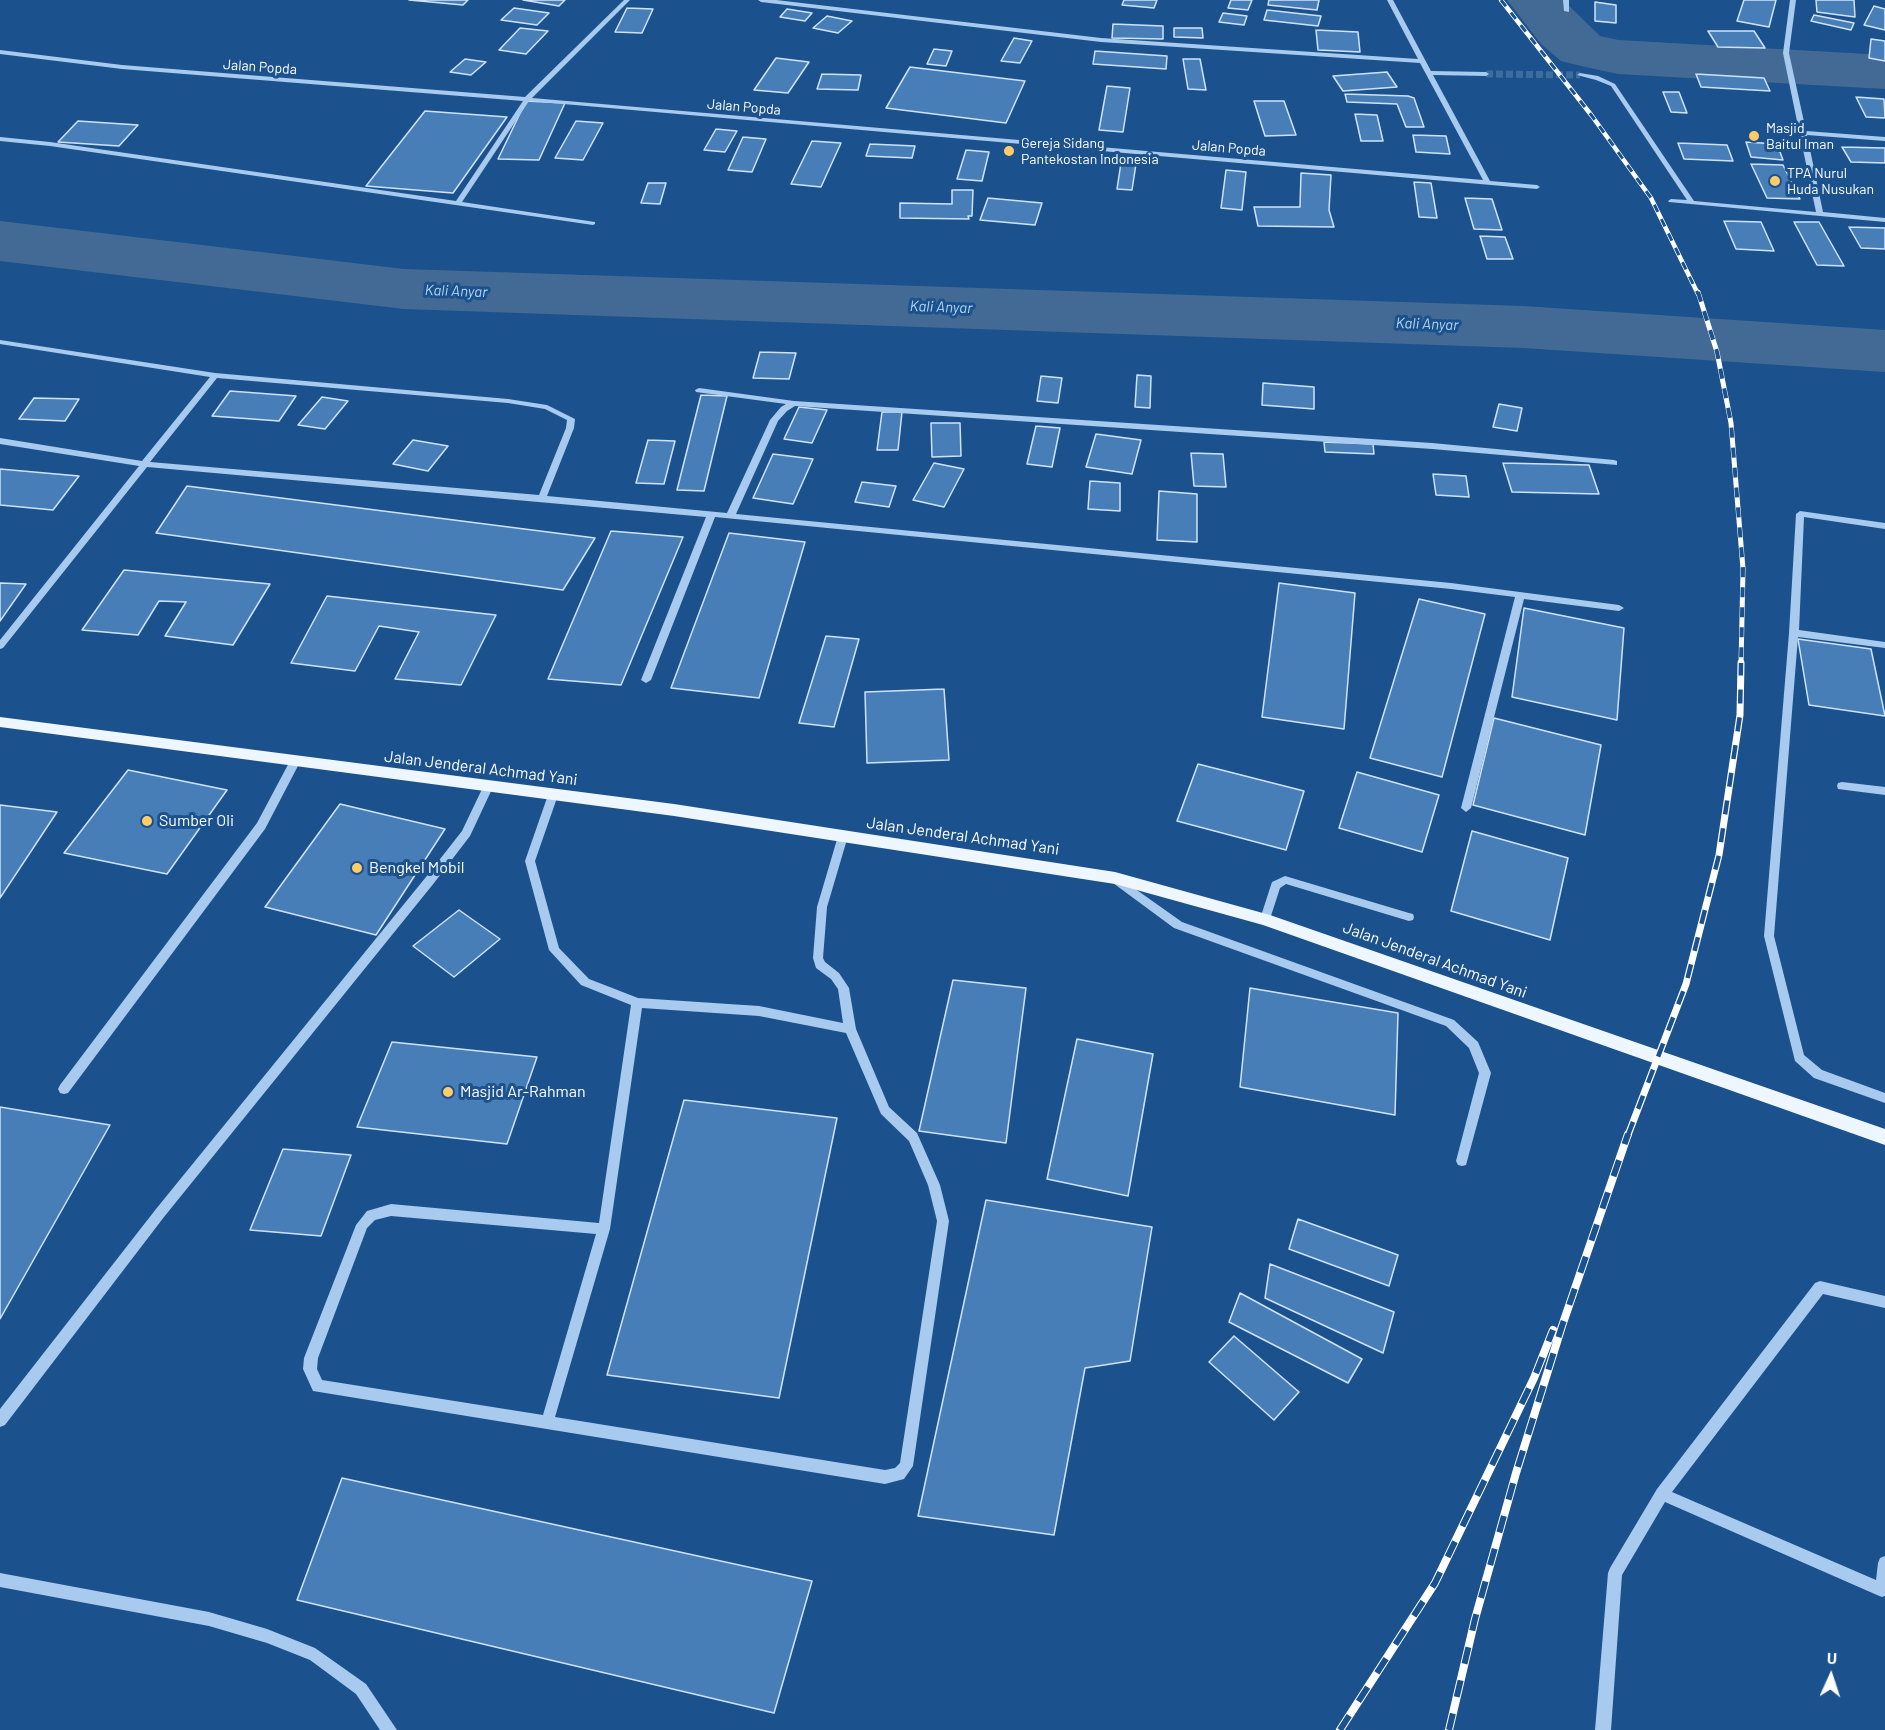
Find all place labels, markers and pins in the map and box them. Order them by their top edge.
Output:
place label: Masjid Baitul Iman [1766,120,1834,152]
marker: Masjid Baitul Iman [1747,129,1761,143]
place label: Gereja Sidang Pantekostan Indonesia [1021,135,1159,168]
marker: Gereja Sidang Pantekostan Indonesia [1002,144,1016,158]
place label: TPA Nurul Huda Nusukan [1787,165,1874,198]
marker: TPA Nurul Huda Nusukan [1768,174,1782,188]
place label: Sumber Oli [159,811,234,831]
marker: Sumber Oli [140,814,154,828]
place label: Bengkel Mobil [369,858,465,878]
marker: Bengkel Mobil [350,861,364,875]
place label: Masjid Ar-Rahman [460,1082,586,1102]
marker: Masjid Ar-Rahman [441,1085,455,1099]

